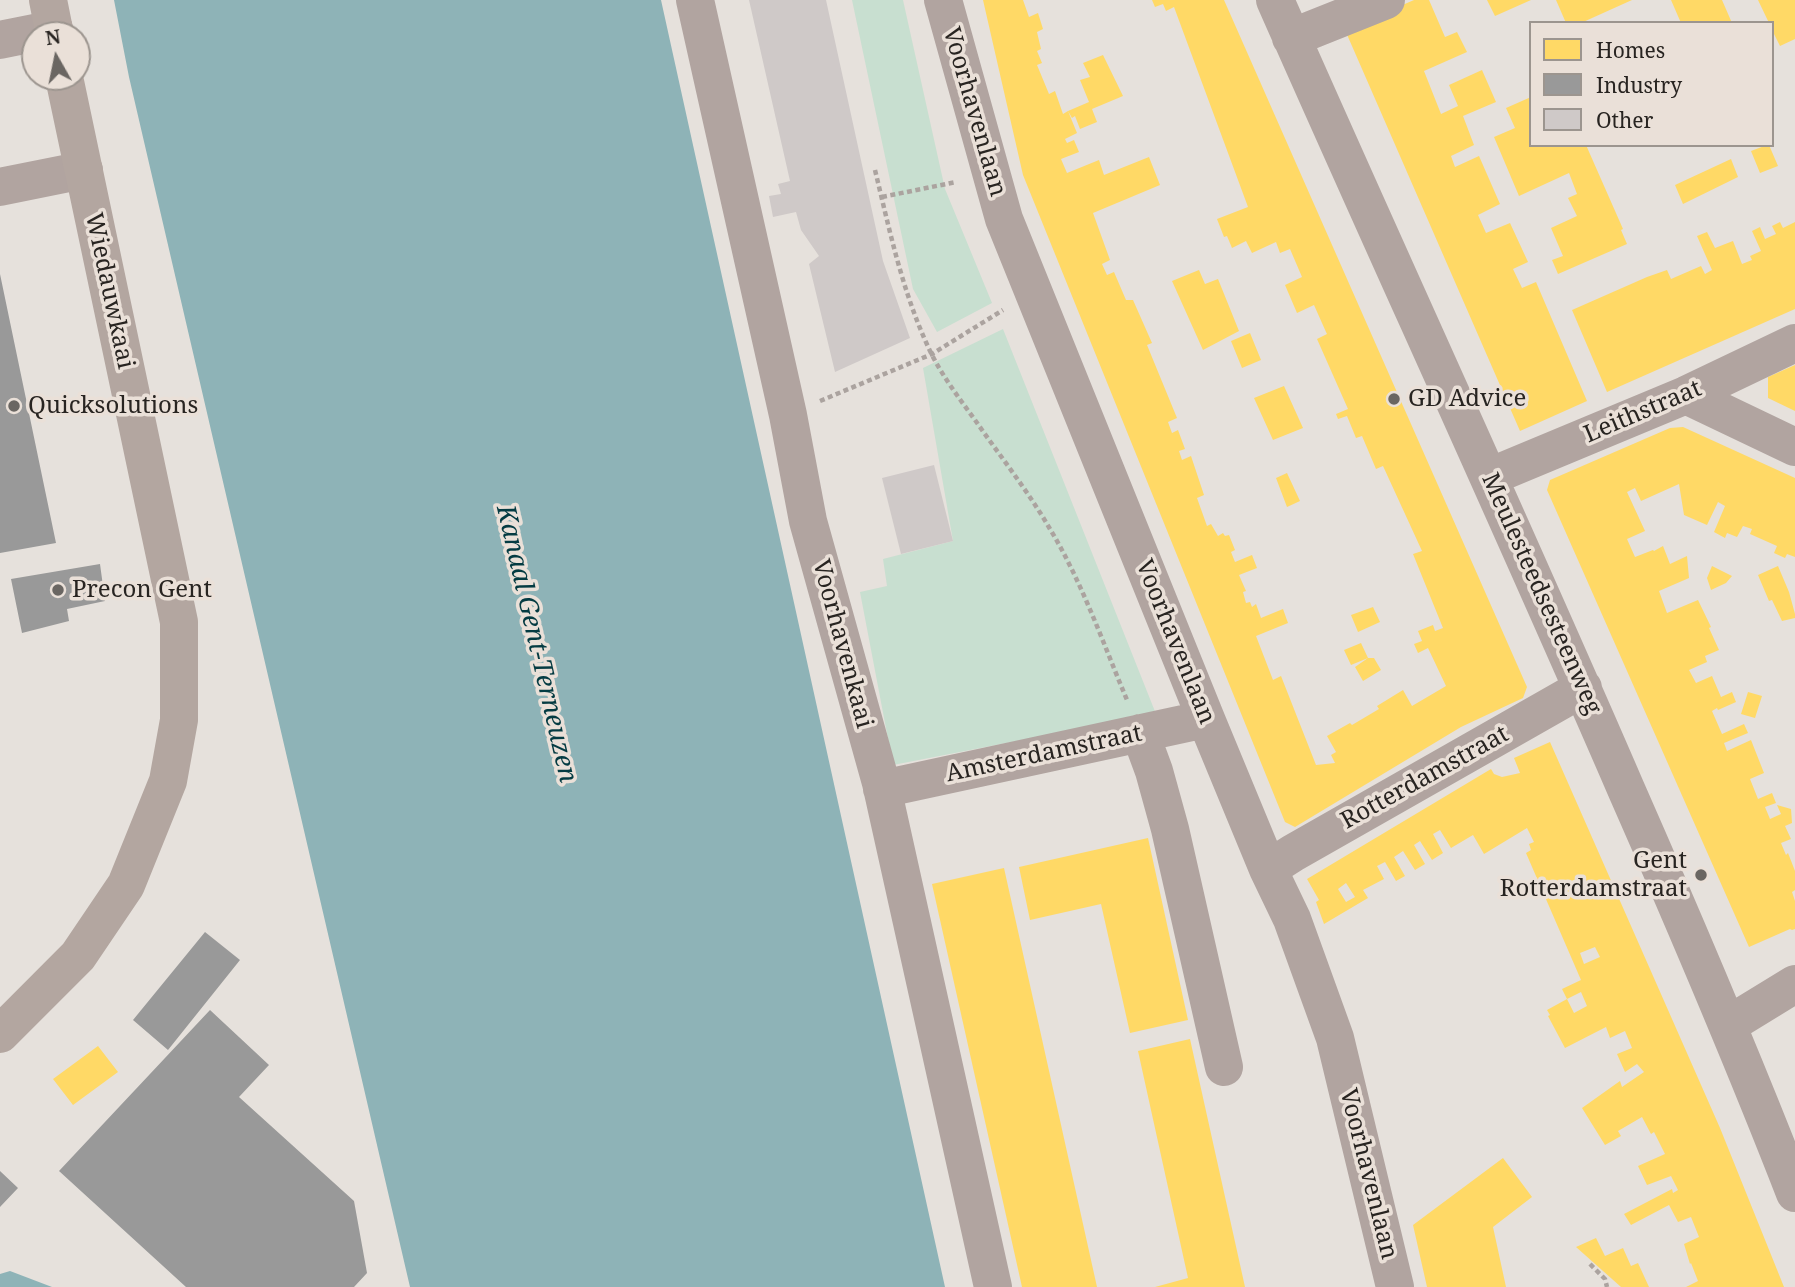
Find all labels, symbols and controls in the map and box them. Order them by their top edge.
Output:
north arrow [21,21,91,91]
legend [1529,21,1774,147]
text: N [44,23,62,51]
street label: Voorhavenlaan [936,24,1012,200]
text: Homes [1596,36,1665,64]
text: Industry [1596,71,1682,99]
text: Other [1596,106,1653,134]
street label: Wiedauwkaai [78,210,140,372]
street label: Leithstraat [1580,374,1706,450]
place label: GD Advice [1408,385,1526,413]
marker: GD Advice [1386,391,1402,407]
place label: Quicksolutions [28,392,198,420]
marker: Quicksolutions [6,398,22,414]
street label: Meulesteedsesteenweg [1475,469,1607,719]
water label: Kanaal Gent-Terneuzen [489,502,583,786]
street label: Voorhavenkaai [806,556,878,732]
street label: Voorhavenlaan [1129,556,1221,728]
place label: Precon Gent [72,576,212,604]
marker: Precon Gent [50,582,66,598]
street label: Amsterdamstraat [943,719,1145,789]
street label: Rotterdamstraat [1336,720,1514,836]
place label: Gent Rotterdamstraat [1500,847,1687,903]
marker: Gent Rotterdamstraat [1693,867,1709,883]
street label: Voorhavenlaan [1333,1086,1403,1262]

